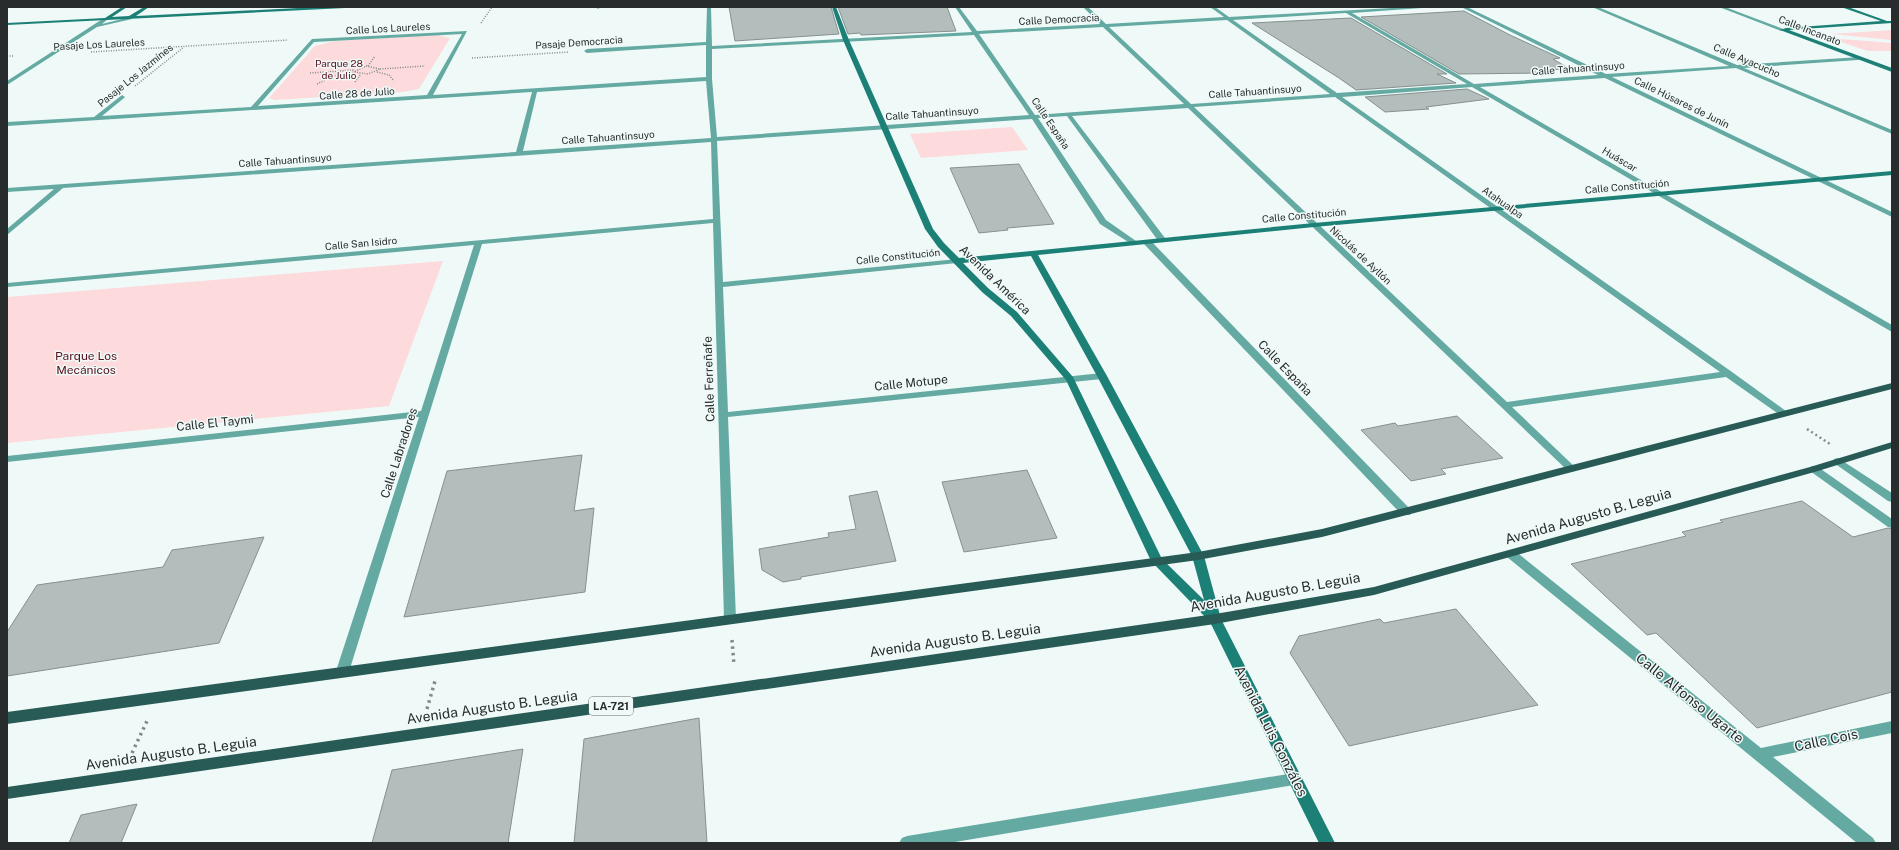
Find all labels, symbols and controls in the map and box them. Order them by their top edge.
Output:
street label: Calle Democracia [1018,11,1100,27]
street label: Calle Incanato [1777,13,1843,48]
street label: Calle Los Laureles [345,20,431,36]
street label: Pasaje Democracia [535,33,623,51]
street label: Pasaje Los Laureles [53,36,145,52]
street label: Pasaje Los Jazmínes [95,41,175,109]
street label: Calle Ayacucho [1712,41,1782,80]
park label: Parque 28 de Julio [315,57,363,81]
street label: Calle Tahuantinsuyo [1531,59,1625,77]
street label: Calle Húsares de Junín [1632,74,1732,130]
street label: Calle Tahuantinsuyo [1208,82,1302,100]
street label: Calle 28 de Julio [319,84,395,102]
street label: Calle España [1029,95,1073,151]
street label: Calle Tahuantinsuyo [885,104,979,122]
street label: Calle Tahuantinsuyo [561,128,655,146]
street label: Huáscar [1600,144,1640,174]
street label: Calle Tahuantinsuyo [238,151,332,169]
street label: Calle Constitución [1584,176,1670,196]
street label: Atahualpa [1480,183,1526,221]
street label: Calle Constitución [1261,205,1347,225]
street label: Nicolás de Ayllón [1328,223,1394,287]
street label: Calle San Isidro [324,234,398,252]
street label: Avenida América [956,242,1034,318]
street label: Calle Constitución [855,246,941,266]
street label: Calle Ferreñafe [700,336,717,422]
street label: Calle España [1255,337,1315,399]
park label: Parque Los Mecánicos [55,349,117,377]
street label: Calle Motupe [874,372,949,394]
street label: Calle Labradores [378,406,420,500]
street label: Calle El Taymi [176,412,254,434]
street label: Avenida Augusto B. Leguia [1503,485,1673,547]
street label: Avenida Augusto B. Leguia [1189,569,1361,615]
street label: Avenida Augusto B. Leguia [869,620,1041,660]
street label: Calle Alfonso Ugarte [1633,650,1747,746]
street label: Avenida Luis Gonzáles [1231,663,1311,799]
street label: Avenida Augusto B. Leguia [406,687,578,727]
road number: LA-721 [589,697,633,715]
street label: Calle Cois [1793,725,1859,755]
street label: Avenida Augusto B. Leguia [85,733,257,773]

